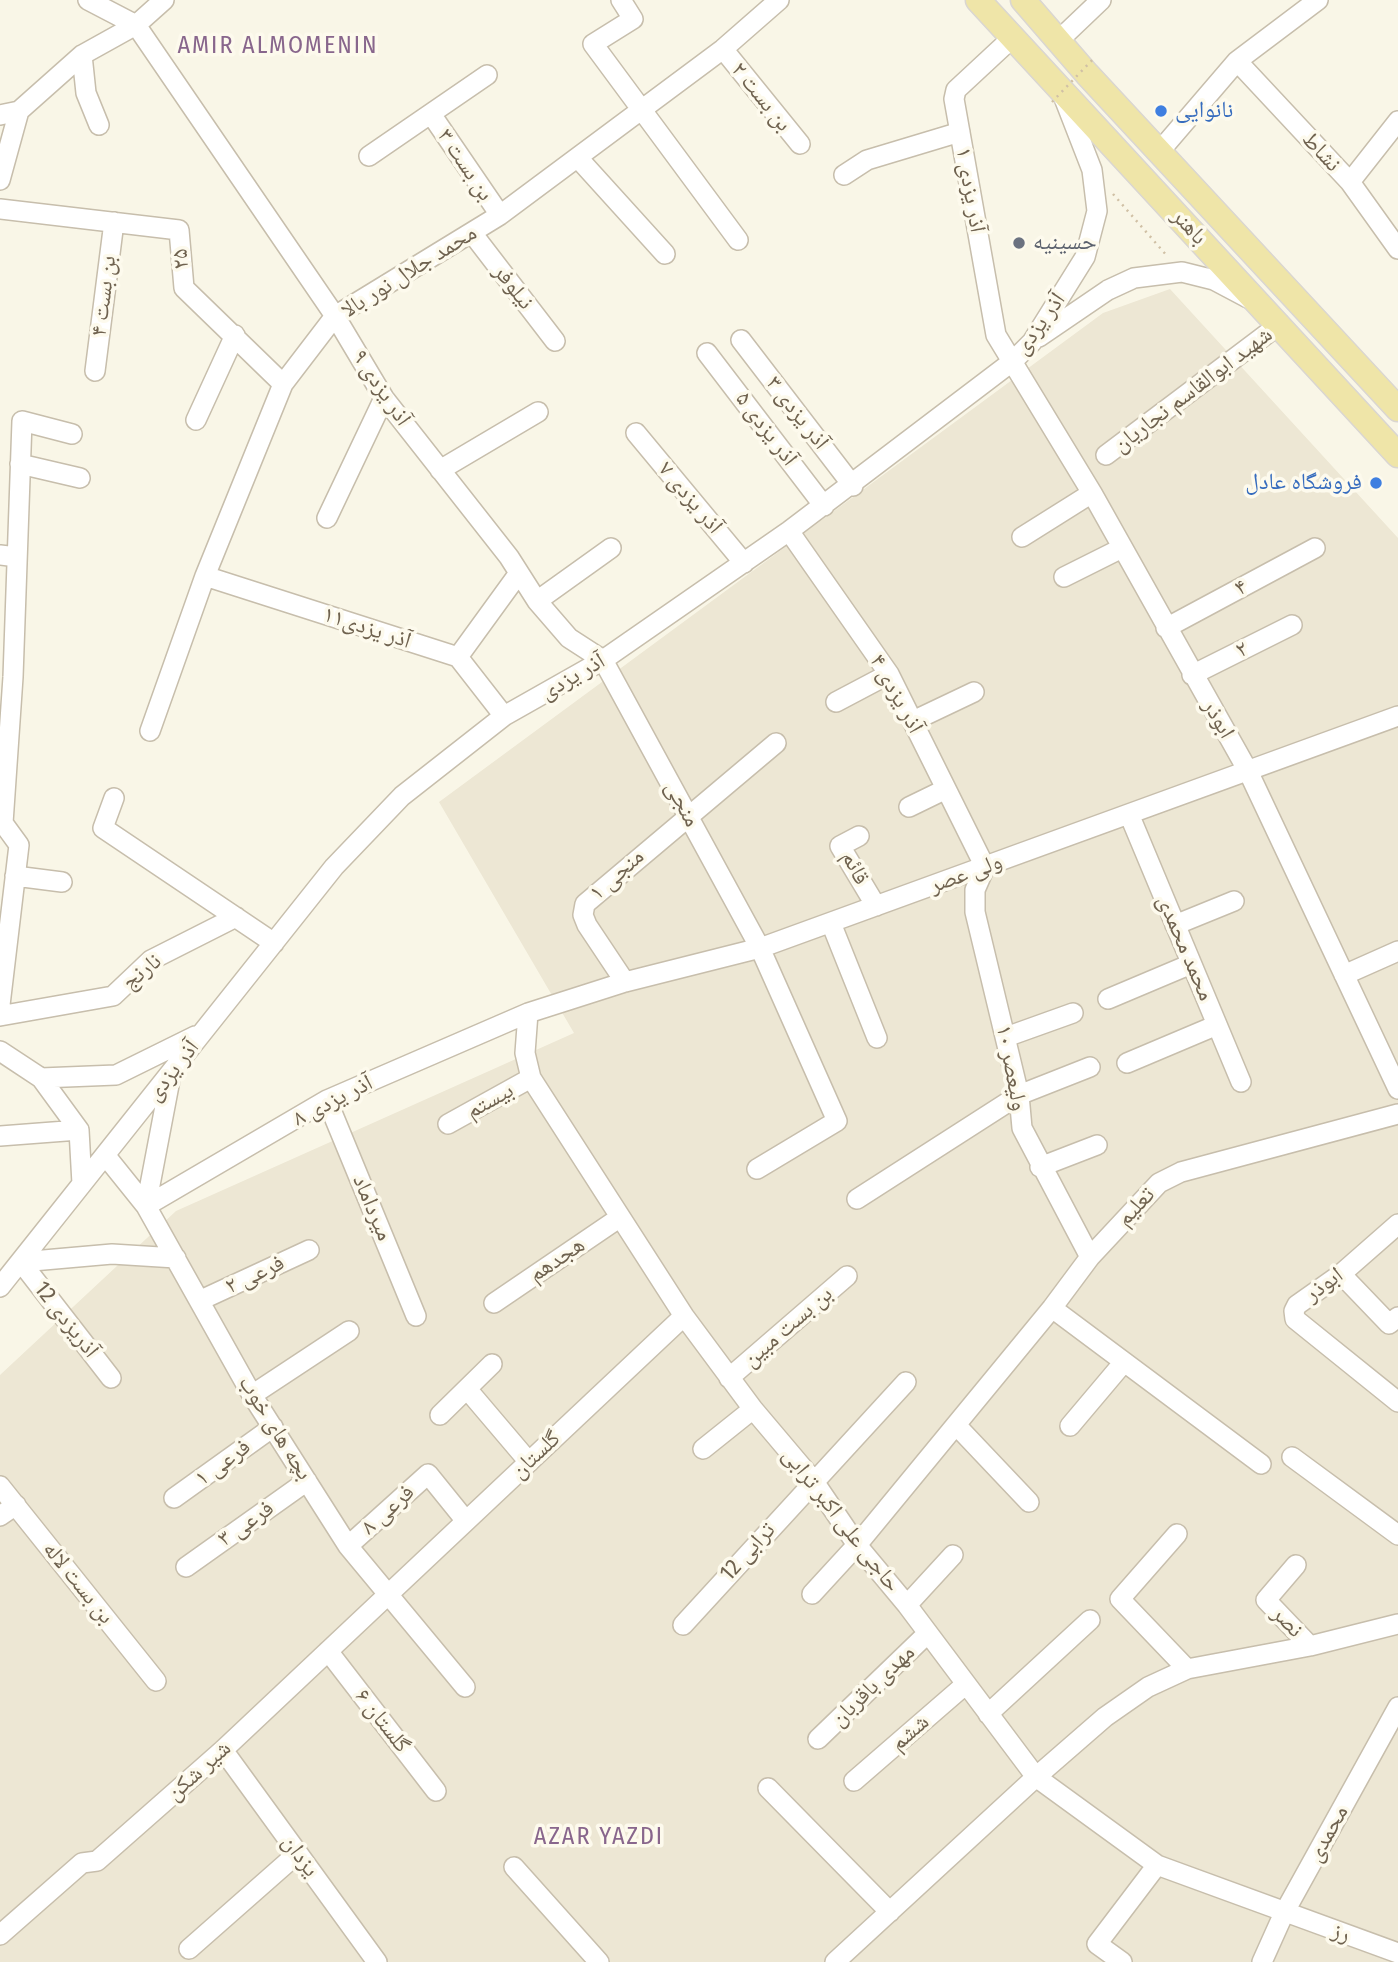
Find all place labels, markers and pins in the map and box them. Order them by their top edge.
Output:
place label: نانوایی [1175,97,1233,125]
marker: نانوایی [1153,103,1169,119]
place label: حسینیه [1033,229,1097,257]
marker: حسینیه [1011,235,1027,251]
place label: فروشگاه عادل [1245,469,1362,497]
marker: فروشگاه عادل [1368,475,1384,491]

